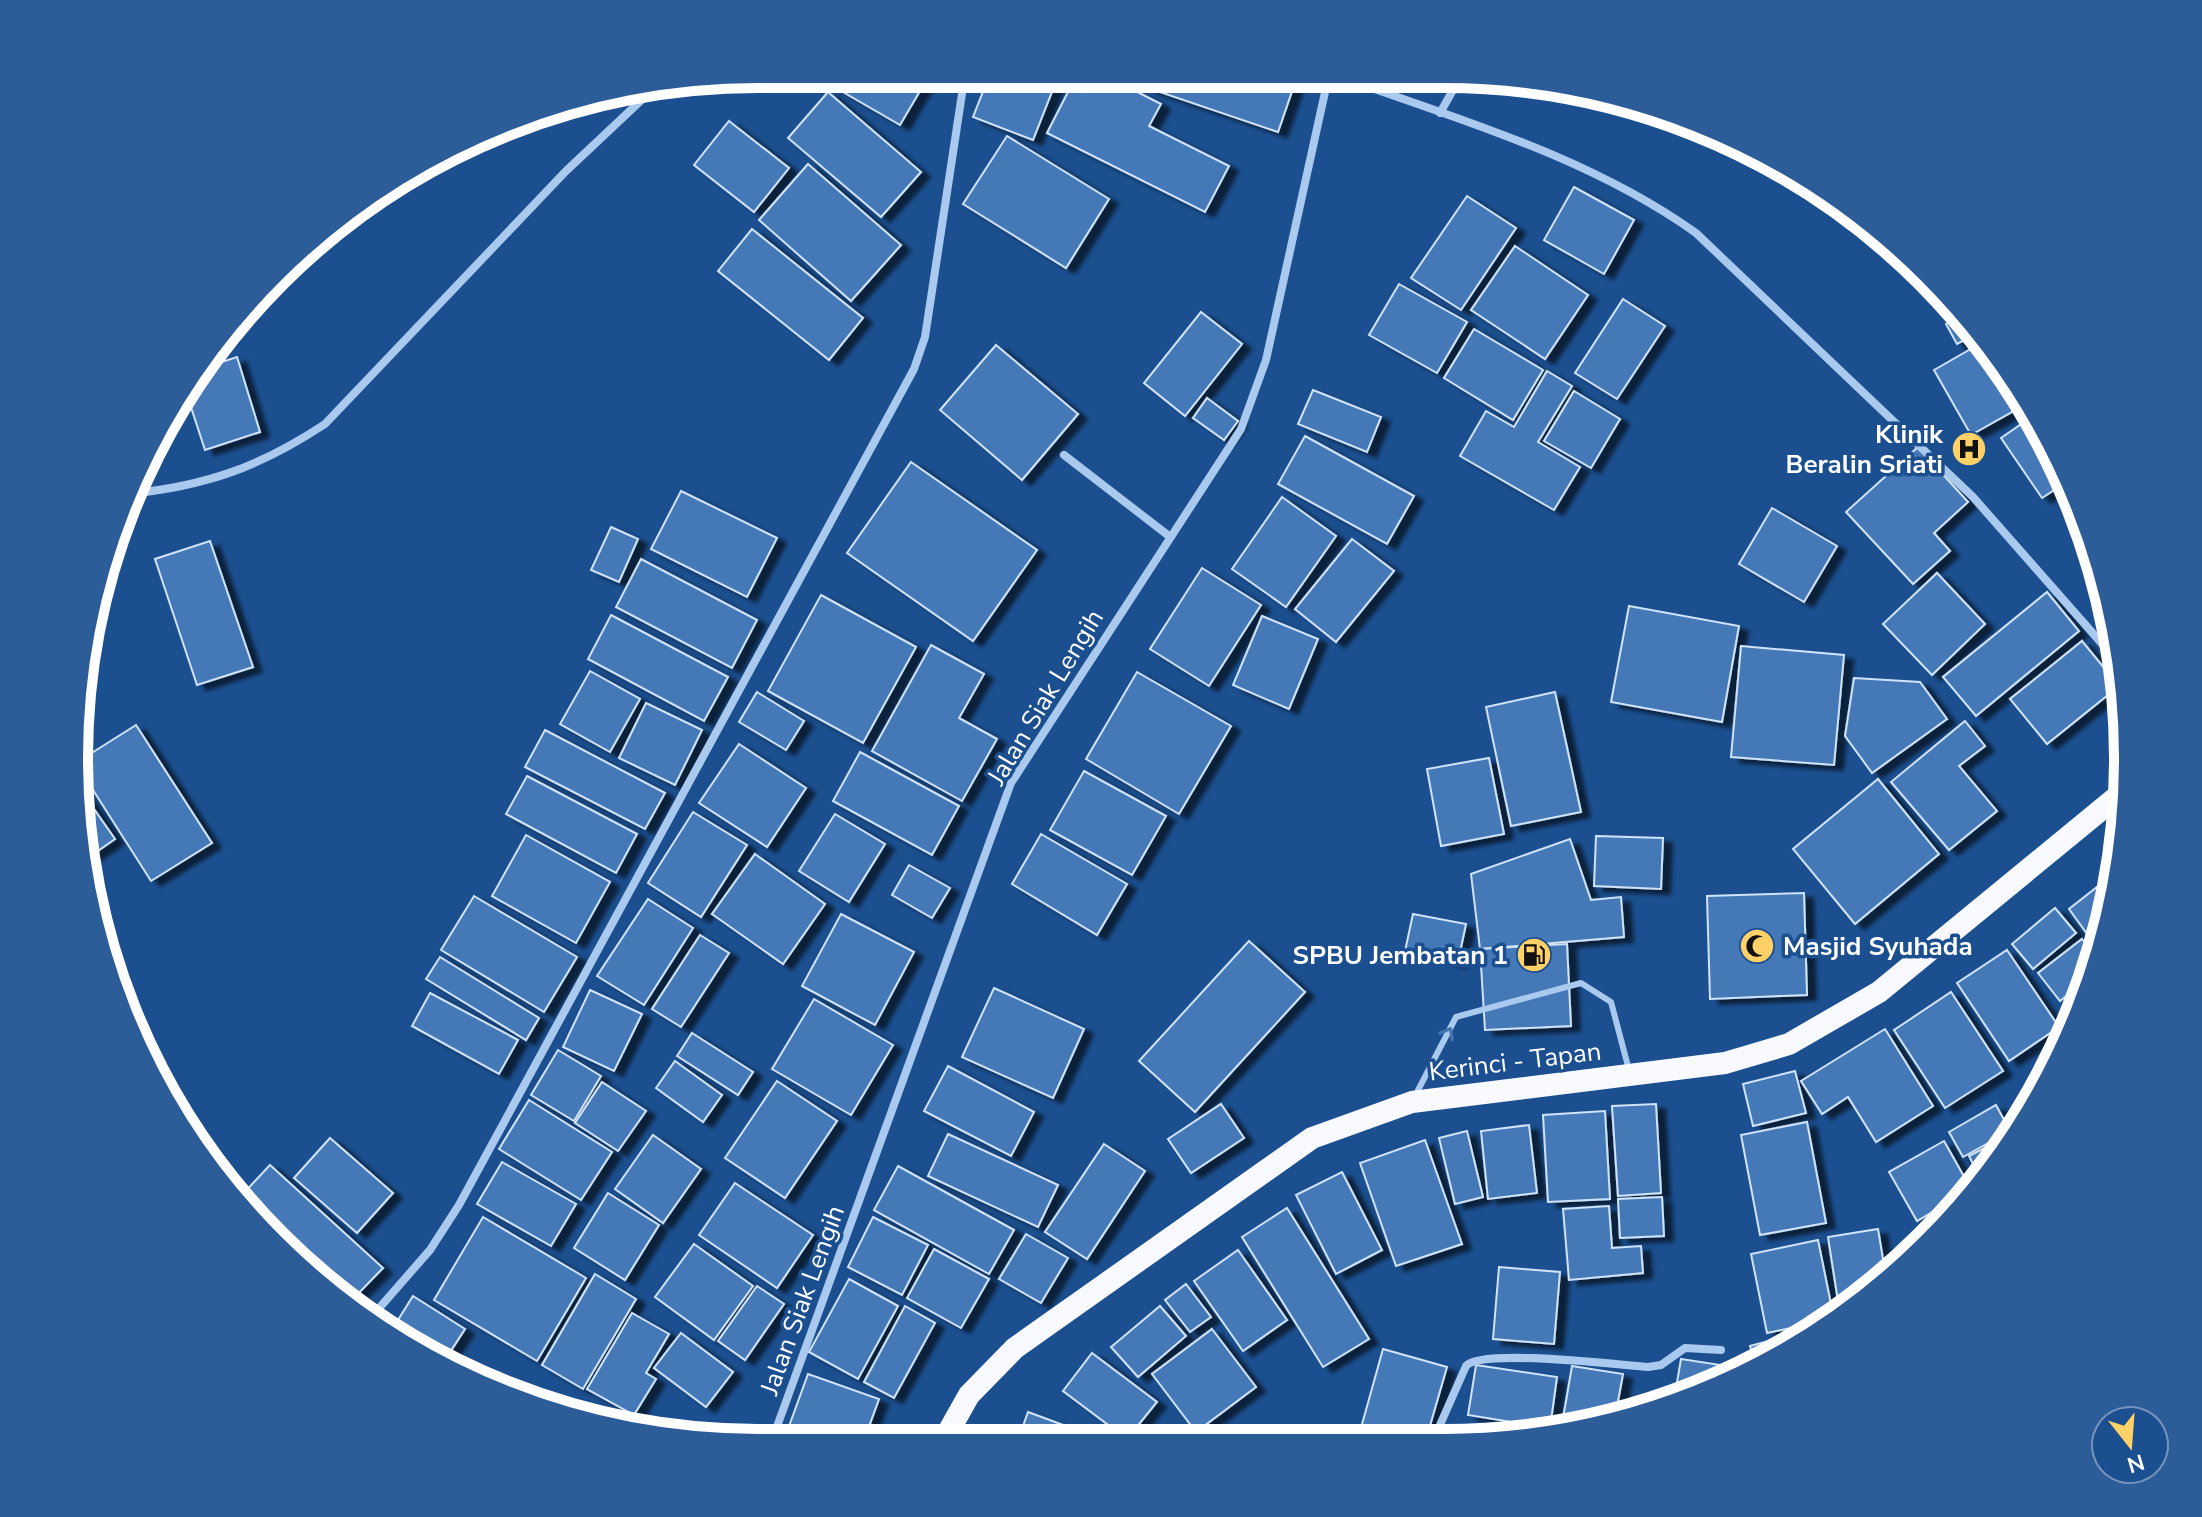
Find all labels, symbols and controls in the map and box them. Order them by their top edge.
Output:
place label: Klinik Beralin Sriati [1786,417,1944,482]
hospital icon: Klinik Beralin Sriati [1950,430,1988,468]
street label: Jalan Siak Lengih [979,603,1112,793]
mosque icon: Masjid Syuhada [1738,927,1776,965]
place label: Masjid Syuhada [1783,929,1973,964]
fuel station icon: SPBU Jembatan 1 [1515,936,1553,974]
place label: SPBU Jembatan 1 [1293,938,1508,973]
one-way arrow [1438,1027,1453,1042]
street label: Kerinci - Tapan [1427,1034,1603,1089]
street label: Jalan Siak Lengih [752,1201,853,1401]
north arrow [2090,1405,2170,1485]
text: N [2123,1446,2148,1480]

